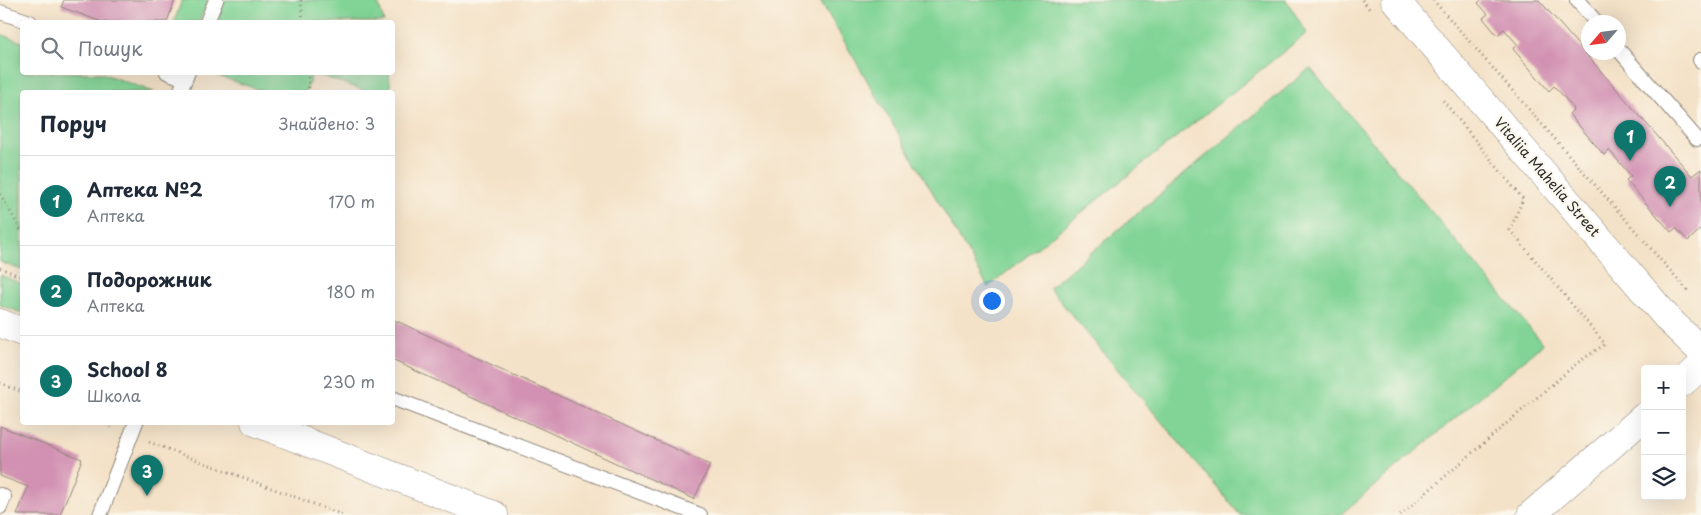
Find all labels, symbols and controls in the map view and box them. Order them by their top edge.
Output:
north arrow [1581,15,1626,60]
search box [20,20,395,75]
icon: search [38,34,66,62]
text: Пошук [78,34,143,62]
text: Поруч [40,107,107,139]
text: Знайдено: 3 [279,111,375,135]
street label: Vitaliia Mahelia Street [1489,112,1605,241]
pin: 1 [1614,120,1646,161]
pin: 2 [1654,166,1686,207]
text: Аптека №2 [87,175,203,203]
text: 1 [52,189,60,213]
text: 170 m [329,189,375,213]
text: Аптека [87,203,144,227]
text: Подорожник [87,265,212,293]
text: 2 [50,279,62,303]
text: 180 m [327,279,375,303]
your location [979,288,1005,314]
text: Аптека [87,293,144,317]
text: School 8 [87,355,168,383]
map controls [1641,365,1686,500]
button: + [1641,365,1686,410]
text: 3 [51,369,61,393]
text: 230 m [323,369,375,393]
text: Школа [87,383,141,407]
button: − [1641,410,1686,455]
pin: 3 [131,455,163,496]
button: layers [1641,455,1686,500]

